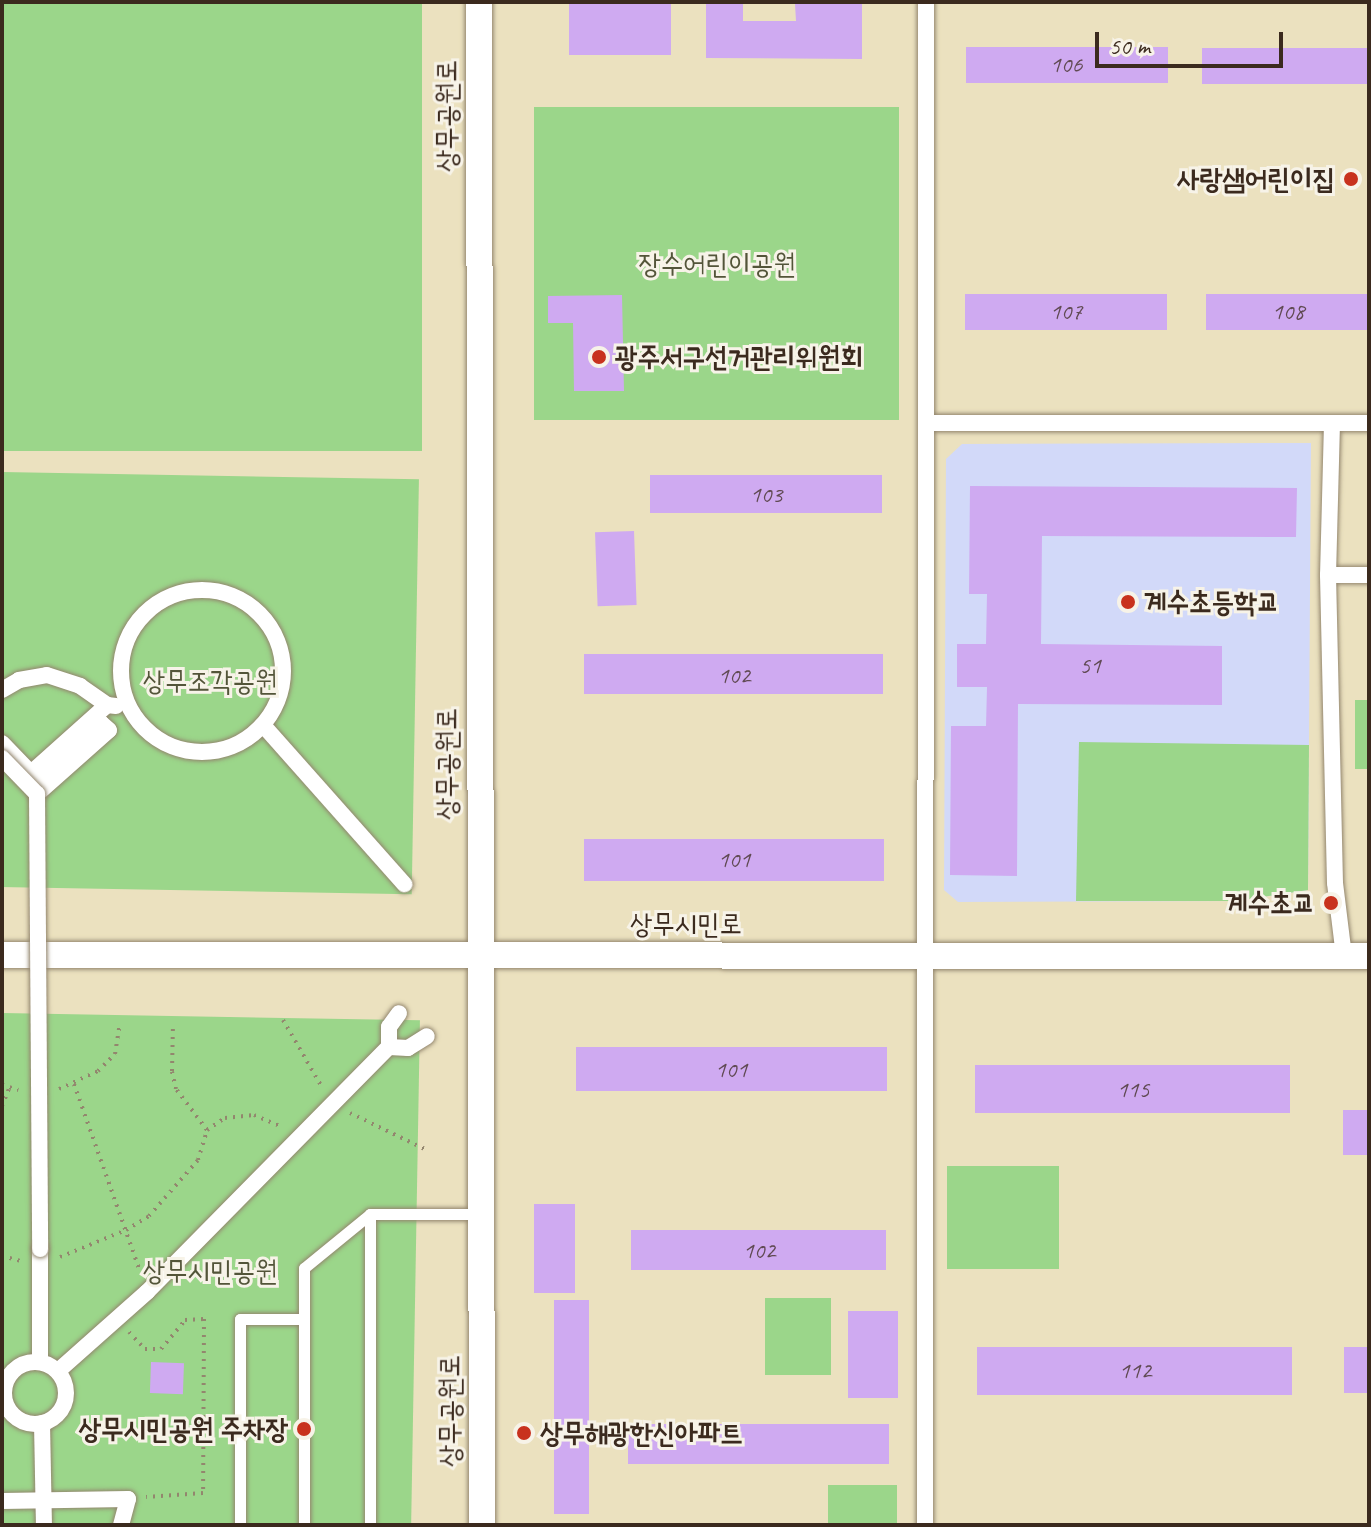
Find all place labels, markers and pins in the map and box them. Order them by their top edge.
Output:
place label: 사랑샘어린이집 [1177,162,1335,196]
marker: 사랑샘어린이집 [1342,170,1360,188]
place label: 광주서구선거관리위원회 [615,340,863,374]
marker: 광주서구선거관리위원회 [590,348,608,366]
place label: 계수초등학교 [1144,585,1279,619]
marker: 계수초등학교 [1119,593,1137,611]
place label: 계수초교 [1225,886,1315,920]
marker: 계수초교 [1322,894,1340,912]
place label: 상무시민공원 주차장 [78,1412,288,1446]
place label: 상무해광한신아파트 [540,1416,743,1450]
marker: 상무시민공원 주차장 [295,1420,313,1438]
marker: 상무해광한신아파트 [515,1424,533,1442]

